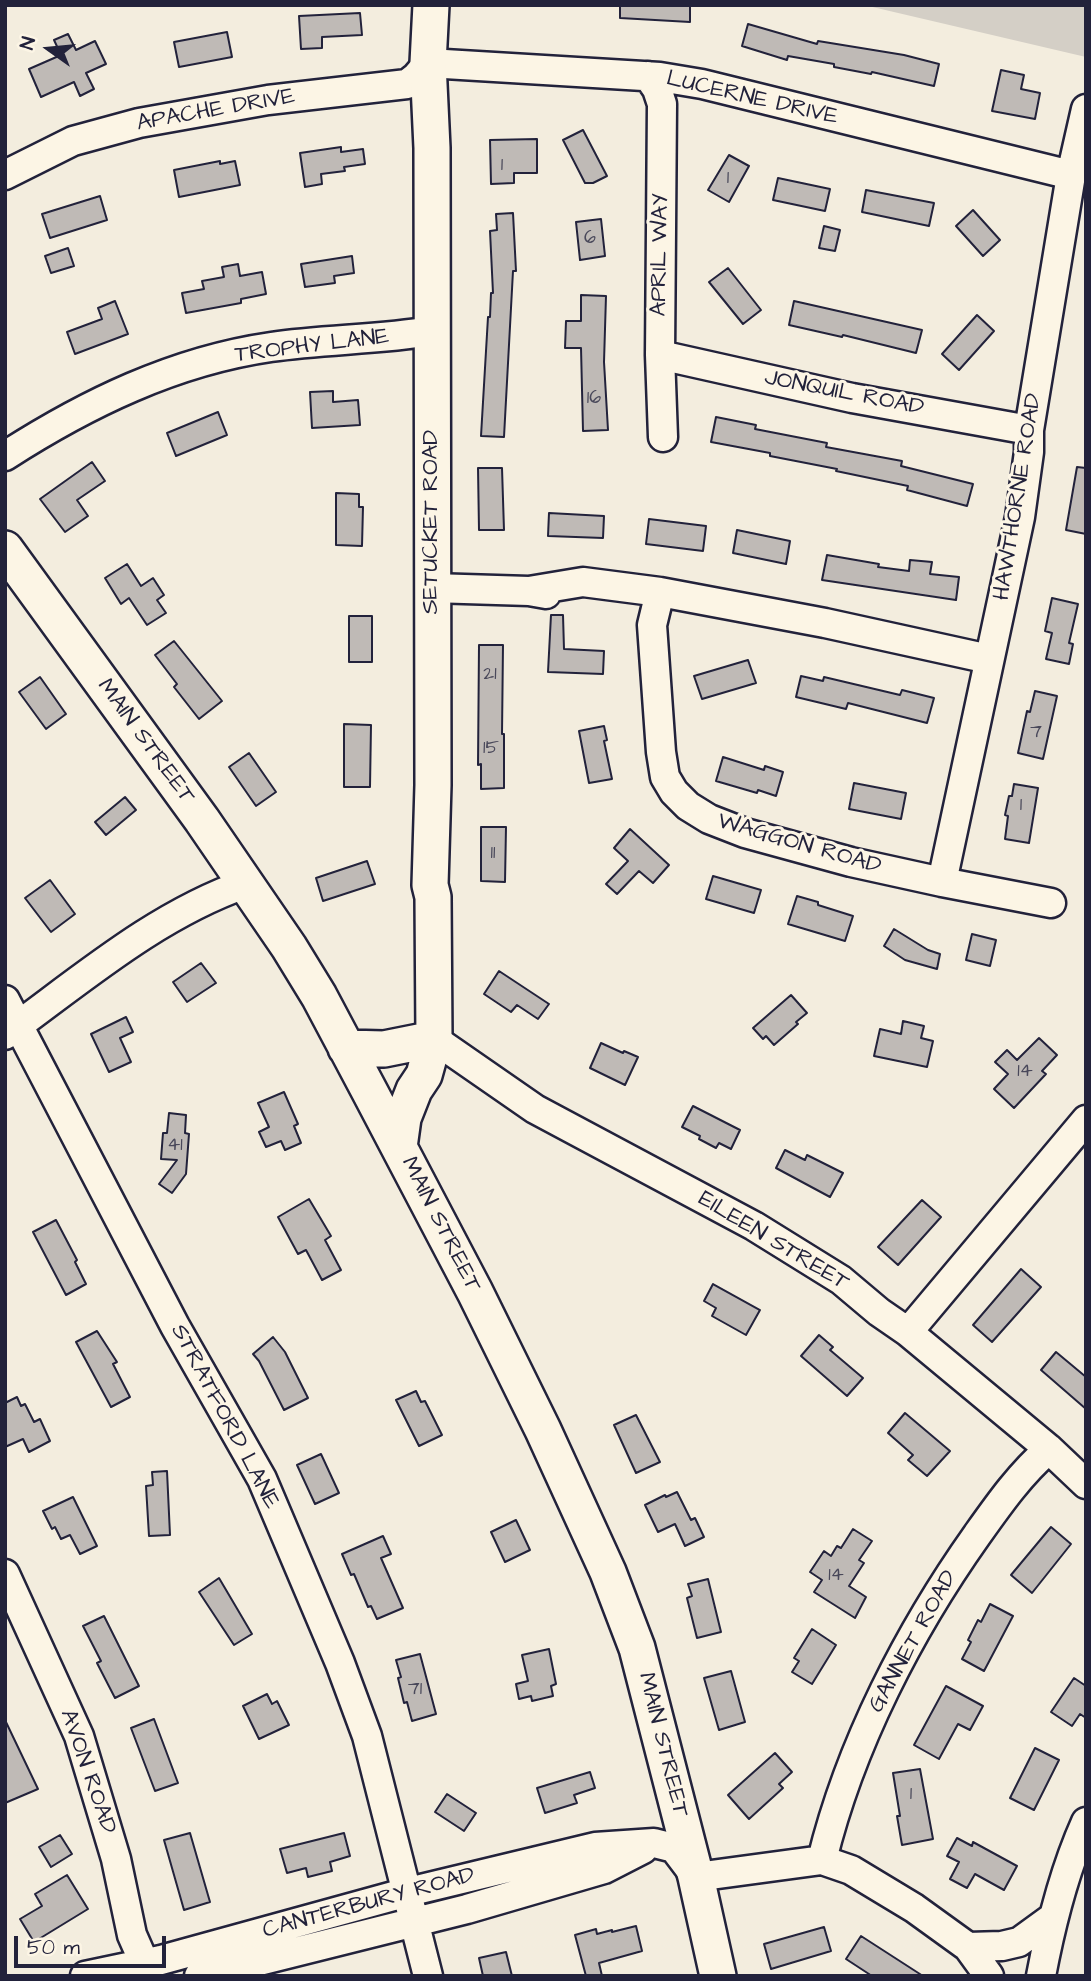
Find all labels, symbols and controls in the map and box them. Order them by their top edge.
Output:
north arrow [14,14,84,84]
text: N [14,34,43,53]
street label: LUCERNE DRIVE [664,66,840,132]
street label: APACHE DRIVE [135,84,297,138]
house number: 1 [501,155,503,177]
house number: 1 [727,168,729,190]
street label: APRIL WAY [646,193,676,317]
house number: 6 [584,228,596,250]
street label: TROPHY LANE [233,324,391,370]
street label: JONQUIL ROAD [762,365,926,423]
house number: 16 [587,388,601,410]
street label: HAWTHORNE ROAD [989,392,1049,602]
street label: SETUCKET ROAD [418,430,446,614]
house number: 21 [483,664,497,686]
street label: MAIN STREET [90,674,200,810]
house number: 7 [1030,722,1042,744]
house number: 15 [483,738,499,760]
house number: 1 [1020,795,1022,817]
street label: WAGGON ROAD [714,808,884,882]
house number: 11 [491,843,495,865]
house number: 14 [1017,1061,1033,1083]
house number: 41 [167,1135,183,1157]
street label: MAIN STREET [394,1153,486,1297]
street label: EILEEN STREET [693,1186,853,1298]
street label: STRATFORD LANE [164,1320,284,1514]
house number: 14 [828,1565,844,1587]
street label: GANNET ROAD [864,1566,964,1718]
street label: MAIN STREET [631,1670,693,1820]
house number: 71 [408,1679,422,1701]
street label: AVON ROAD [53,1706,121,1838]
house number: 1 [910,1784,912,1806]
street label: CANTERBURY ROAD [260,1862,478,1946]
scale bar [18,1922,170,1966]
text: 50 m [27,1933,80,1962]

